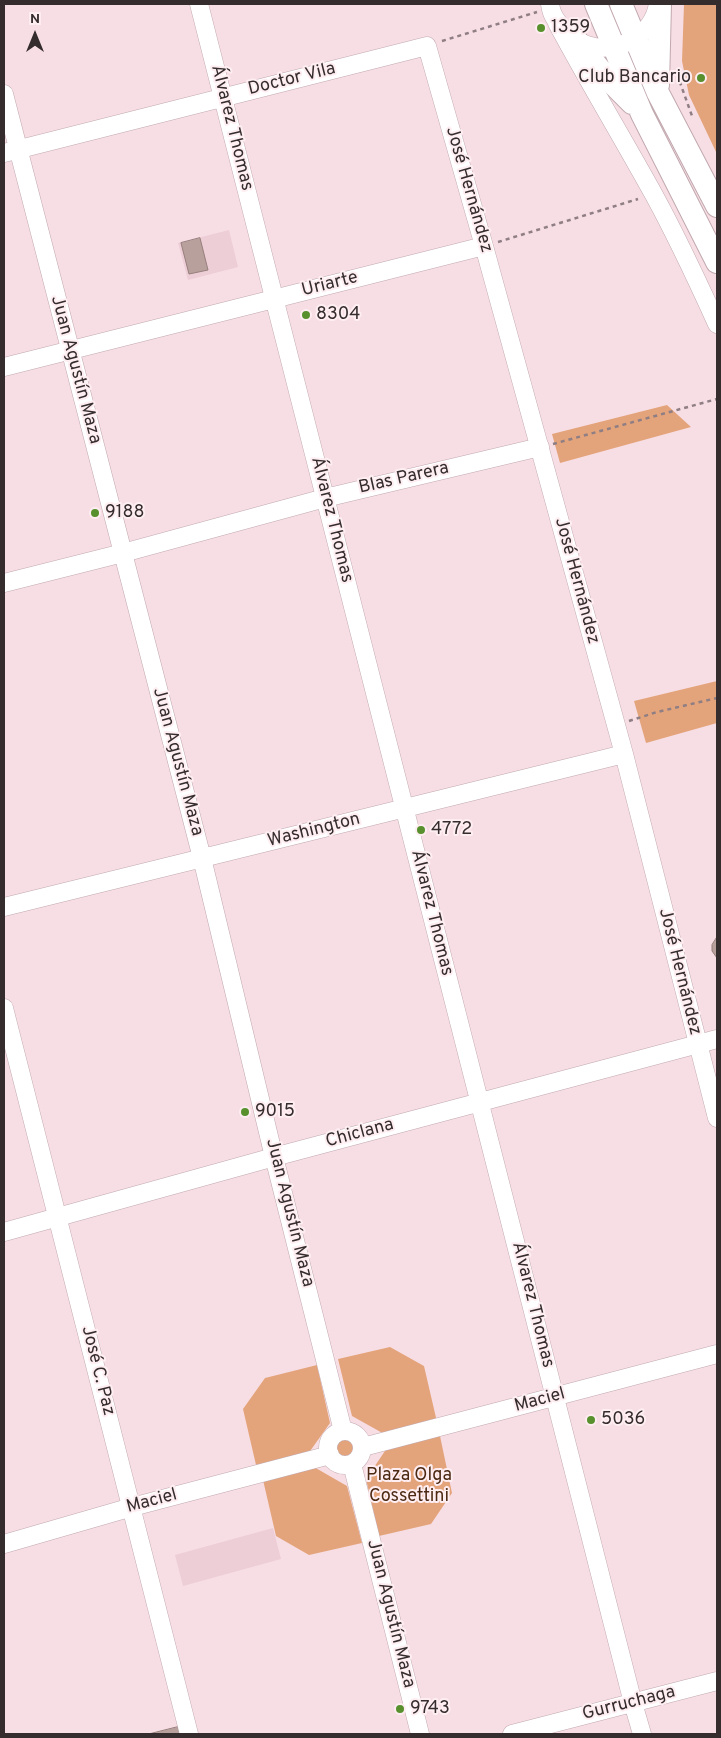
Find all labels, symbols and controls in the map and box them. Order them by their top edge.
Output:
north arrow [10,10,60,60]
text: N [30,11,40,28]
place label: 1359 [551,17,590,39]
marker: 1359 [535,22,547,34]
street label: Doctor Vila [246,59,338,101]
street label: Álvarez Thomas [205,63,257,193]
place label: Club Bancario [578,67,691,89]
marker: Club Bancario [695,72,707,84]
street label: José Hernández [440,125,496,255]
street label: Uriarte [300,268,360,302]
street label: Juan Agustín Maza [45,294,105,446]
place label: 8304 [316,304,360,326]
marker: 8304 [300,309,312,321]
street label: Álvarez Thomas [305,455,357,585]
street label: Blas Parera [357,458,451,500]
place label: 9188 [105,502,144,524]
marker: 9188 [89,507,101,519]
street label: José Hernández [549,515,603,647]
street label: Juan Agustín Maza [147,686,207,838]
street label: Washington [266,809,362,853]
place label: 4772 [431,819,472,841]
marker: 4772 [415,824,427,836]
street label: Álvarez Thomas [405,848,457,978]
street label: José Hernández [653,906,705,1038]
place label: 9015 [255,1101,295,1123]
marker: 9015 [239,1106,251,1118]
street label: Chiclana [324,1115,396,1153]
street label: Juan Agustín Maza [260,1136,318,1290]
street label: Álvarez Thomas [506,1240,558,1370]
street label: José C. Paz [75,1324,119,1418]
street label: Maciel [512,1384,568,1418]
place label: 5036 [601,1409,645,1431]
marker: 5036 [585,1414,597,1426]
park label: Plaza Olga Cossettini [366,1465,452,1508]
street label: Maciel [124,1485,180,1519]
street label: Juan Agustín Maza [361,1537,419,1691]
street label: Gurruchaga [580,1682,678,1726]
place label: 9743 [410,1698,450,1720]
marker: 9743 [394,1703,406,1715]

